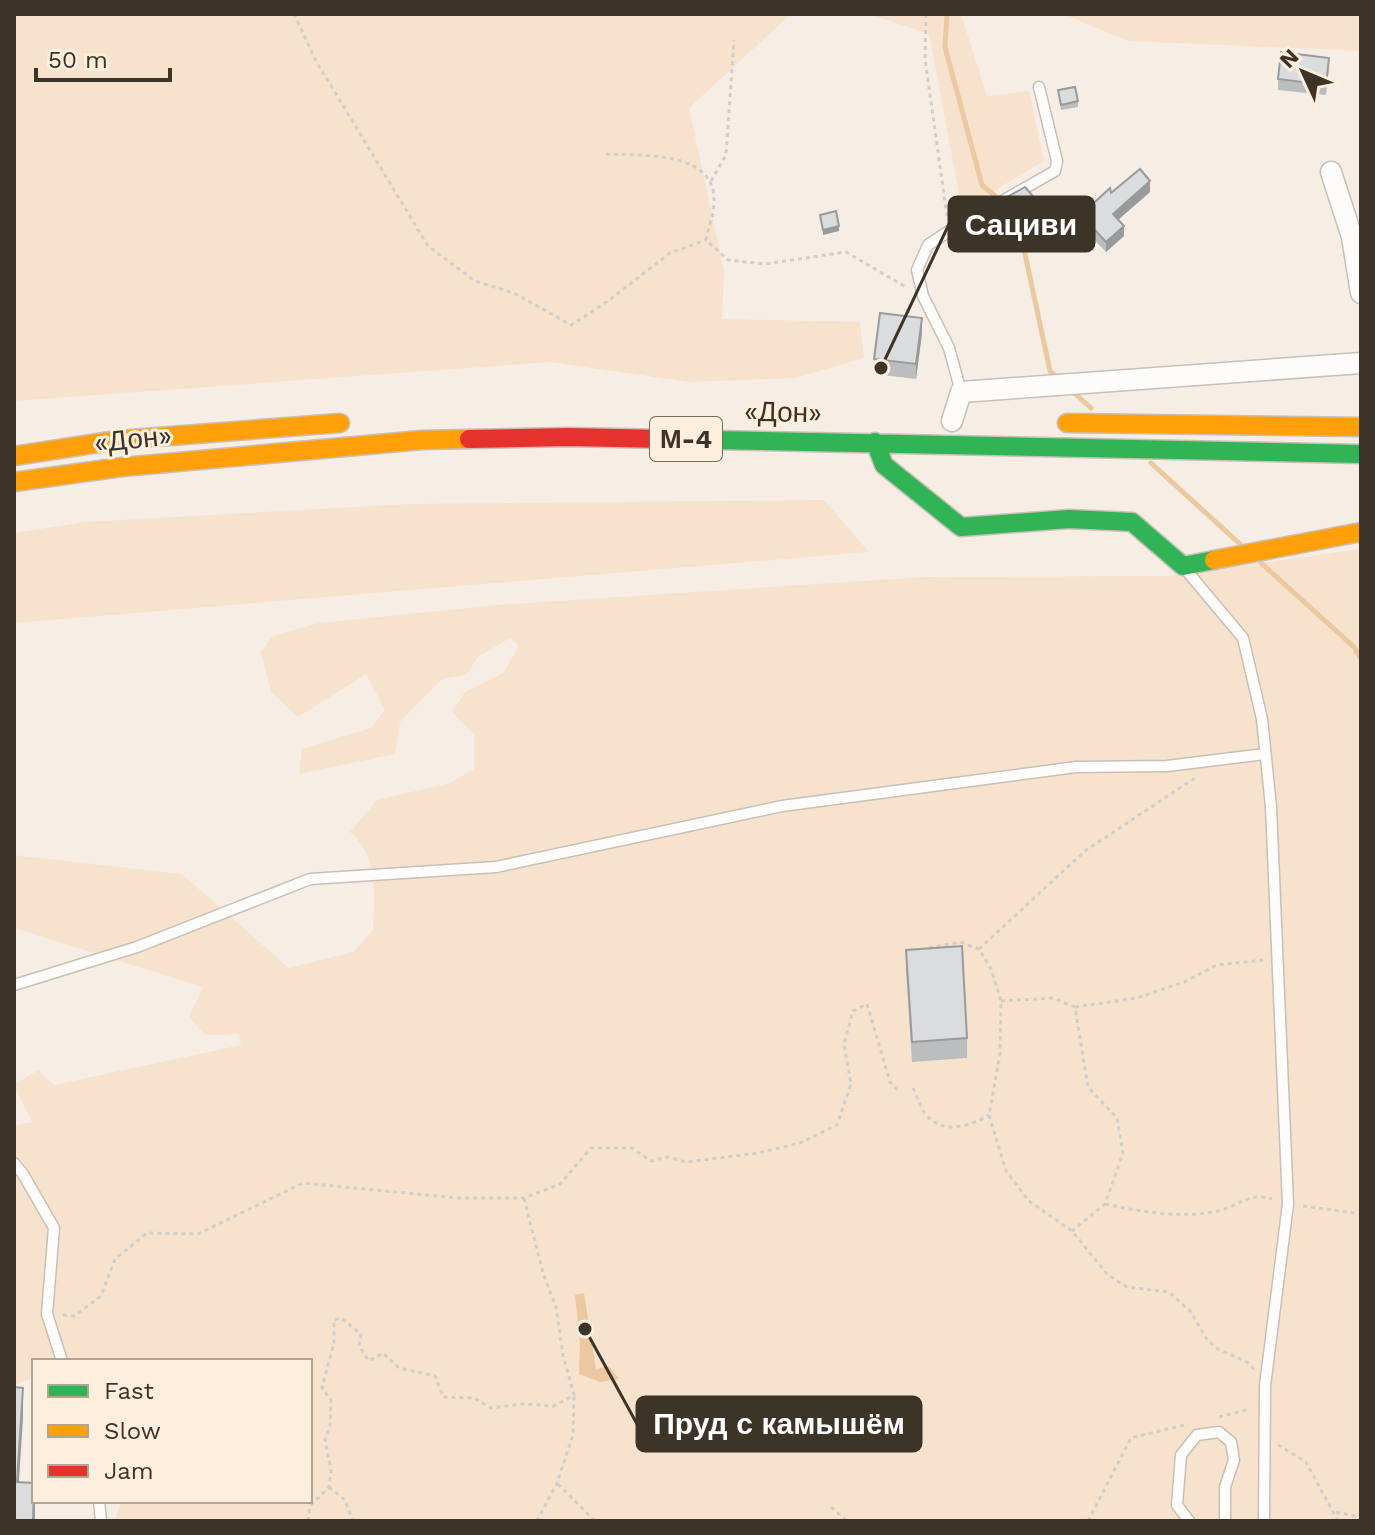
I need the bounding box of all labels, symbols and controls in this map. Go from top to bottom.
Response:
scale bar [36,32,170,82]
north arrow [1263,32,1343,112]
text: N [1274,44,1304,73]
text: 50 m [48,46,108,74]
callout: Сациви [949,197,1094,251]
text: Сациви [965,207,1077,242]
street label: «Дон» [744,395,822,429]
road number: М-4 [650,417,722,461]
street label: «Дон» [93,419,173,459]
legend [32,1359,312,1503]
text: Fast [104,1377,154,1405]
callout: Пруд с камышём [637,1397,921,1451]
text: Пруд с камышём [653,1406,905,1441]
text: Slow [104,1417,161,1445]
text: Jam [104,1457,154,1485]

